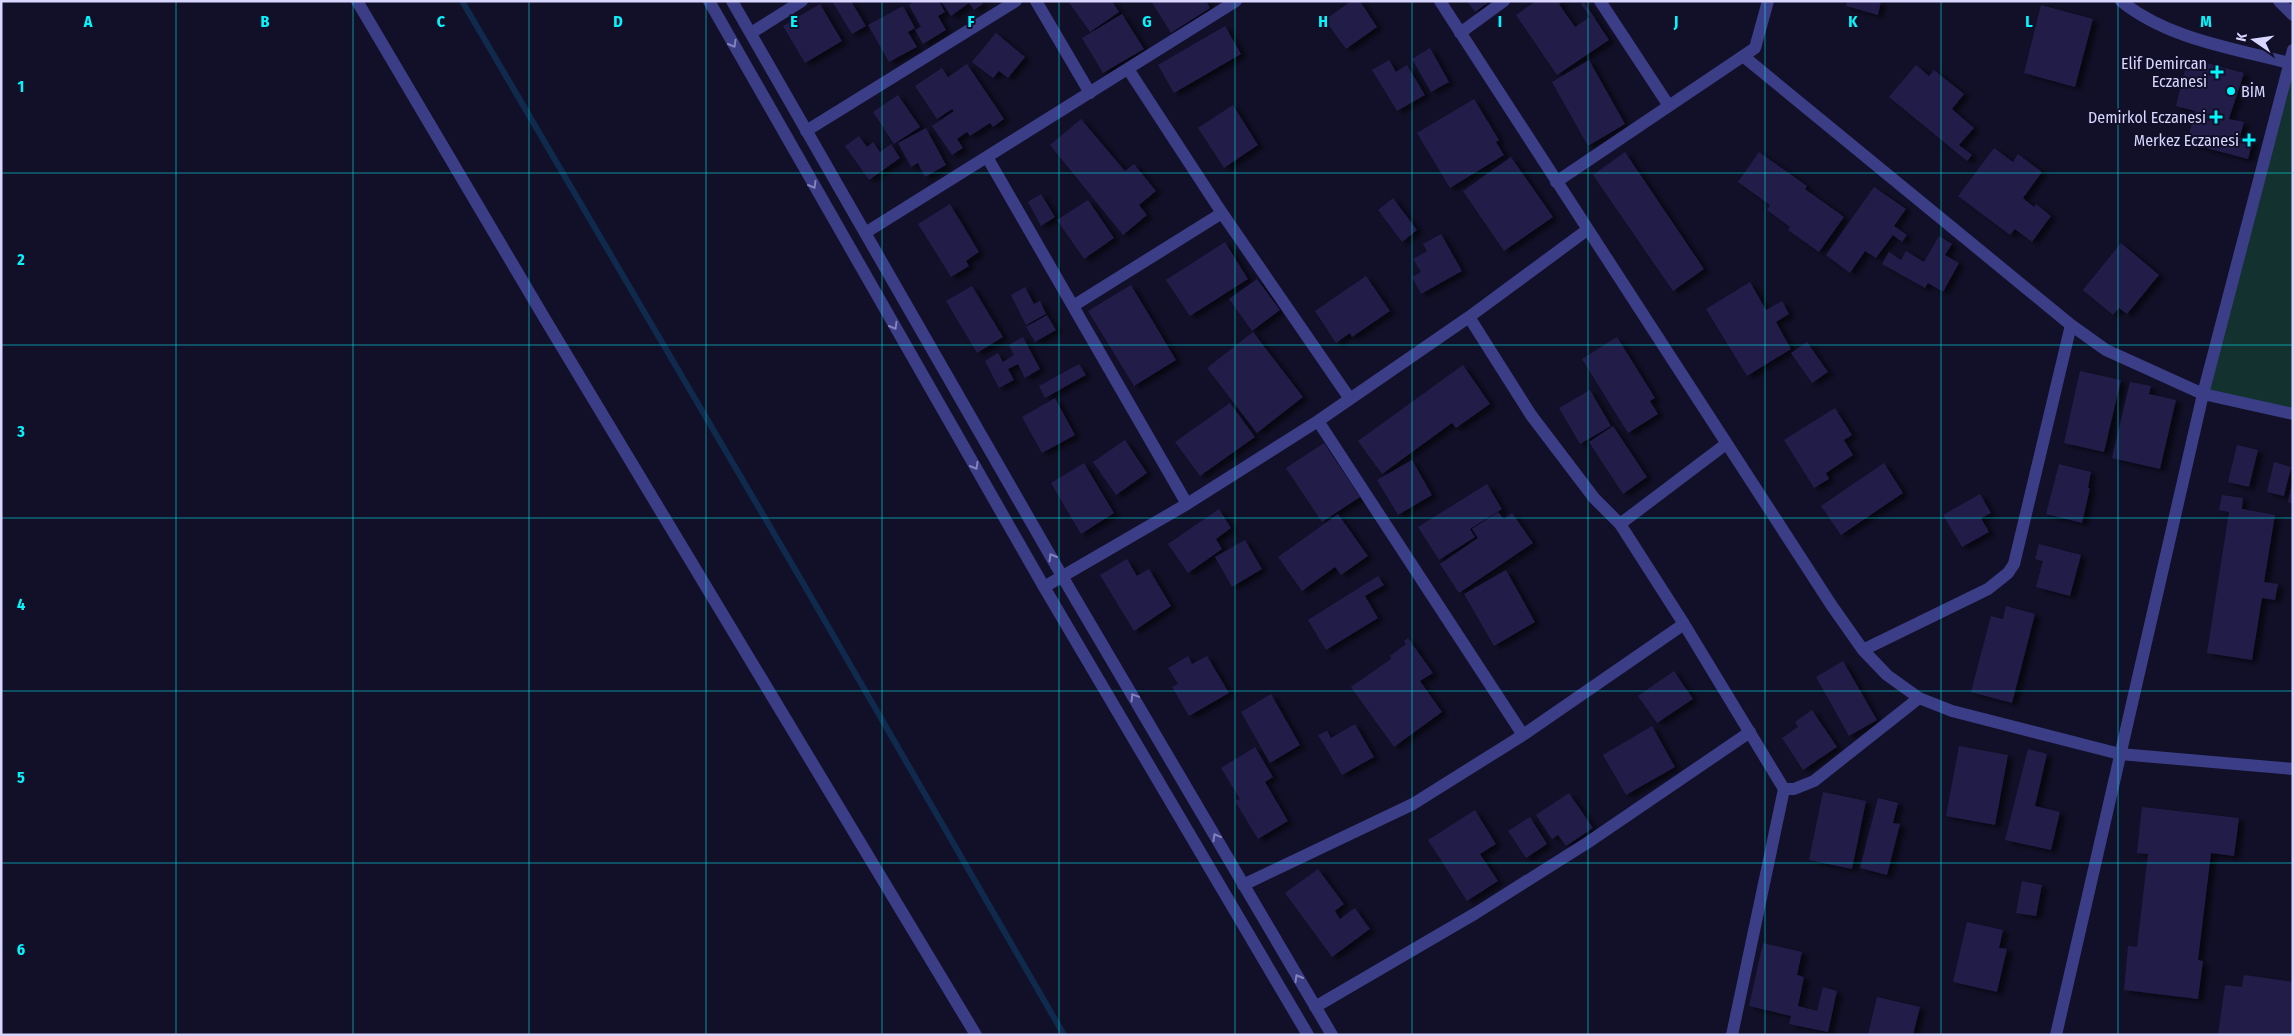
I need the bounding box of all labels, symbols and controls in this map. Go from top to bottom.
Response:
text: A [83,12,93,31]
text: B [261,12,270,31]
text: C [437,12,446,31]
text: D [613,12,623,31]
text: E [790,12,798,31]
text: F [967,12,975,31]
text: G [1142,12,1152,31]
text: H [1318,12,1328,31]
text: I [1498,12,1502,31]
text: J [1673,12,1678,31]
text: K [1848,12,1858,31]
text: L [2025,12,2033,31]
text: M [2200,12,2212,31]
north arrow [2229,15,2279,65]
text: K [2233,30,2251,43]
one-way arrow [726,38,736,47]
place label: Elif Demircan Eczanesi [2121,54,2207,91]
marker: Elif Demircan Eczanesi [2211,66,2223,78]
text: 1 [18,77,24,96]
place label: BİM [2241,82,2265,101]
marker: BİM [2225,85,2237,97]
place label: Demirkol Eczanesi [2088,108,2206,127]
marker: Demirkol Eczanesi [2210,111,2222,123]
place label: Merkez Eczanesi [2134,131,2239,150]
marker: Merkez Eczanesi [2243,134,2255,146]
one-way arrow [807,179,817,188]
text: 2 [16,250,25,269]
one-way arrow [888,320,898,329]
text: 3 [16,422,25,441]
one-way arrow [969,461,979,470]
one-way arrow [1048,554,1058,563]
text: 4 [17,595,25,614]
one-way arrow [1131,694,1141,703]
text: 5 [17,768,25,787]
one-way arrow [1213,834,1223,843]
text: 6 [17,940,25,959]
one-way arrow [1294,975,1304,984]

